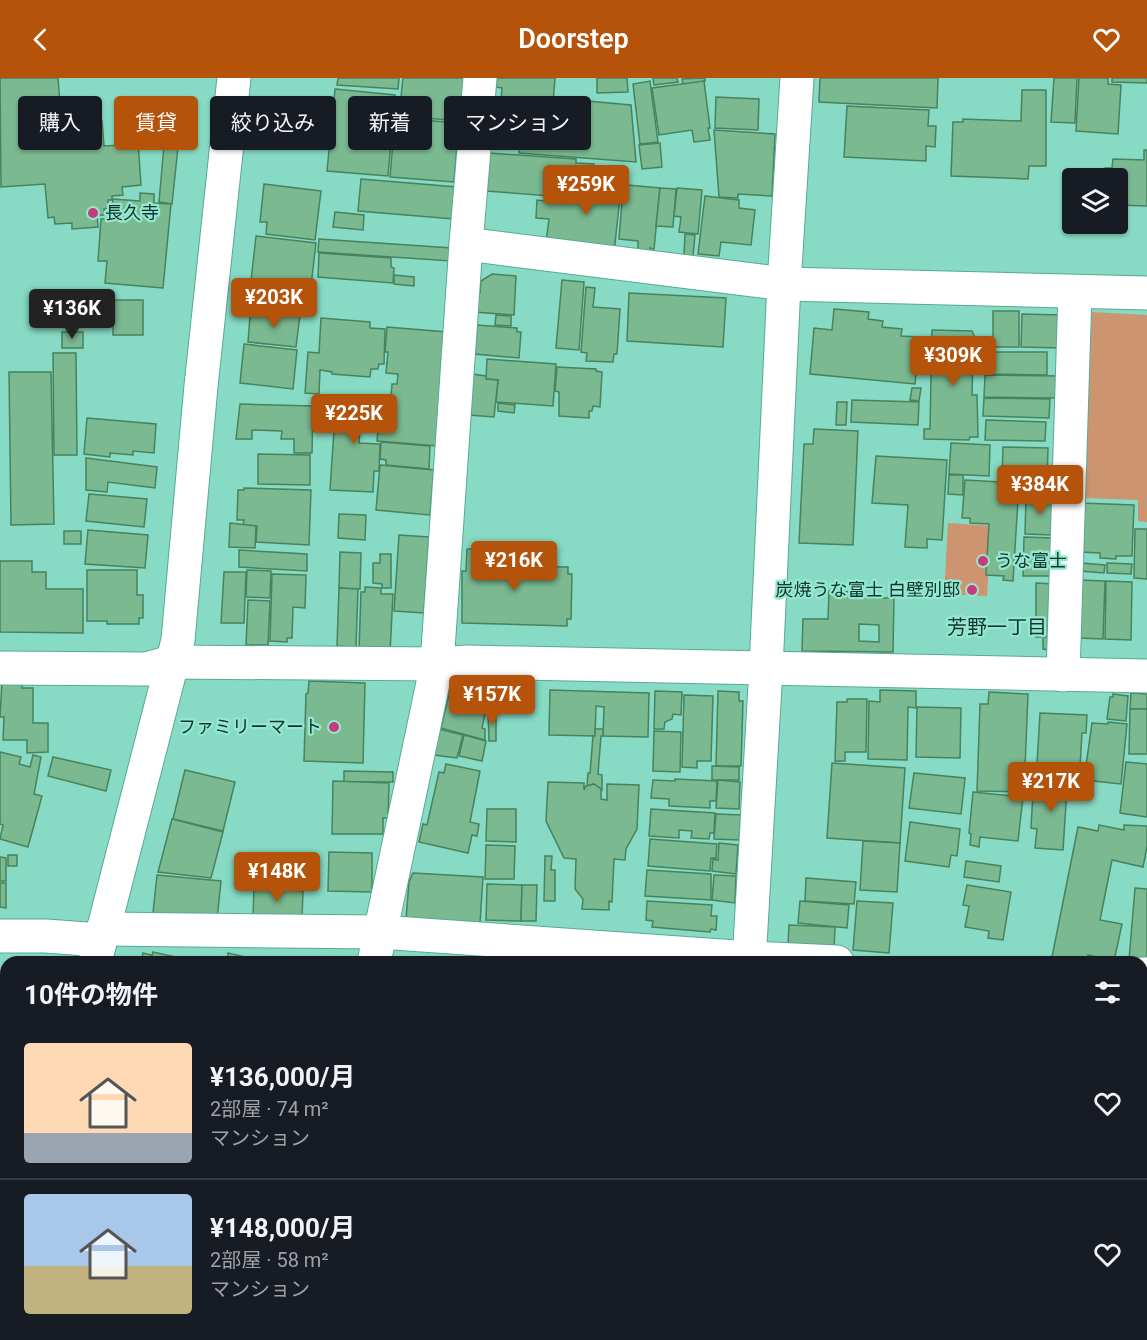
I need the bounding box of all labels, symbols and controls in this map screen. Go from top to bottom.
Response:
icon: back [24,23,57,56]
text: Doorstep [518,23,629,55]
icon: heart [1090,23,1123,56]
chip: 購入 [18,96,102,150]
chip: 賃貸 [114,96,198,150]
chip: 絞り込み [210,96,336,150]
chip: 新着 [348,96,432,150]
chip: マンション [444,96,591,150]
pin: ¥259K [544,165,628,216]
map controls [1062,168,1128,234]
button: layers [1062,168,1128,234]
text: ¥259K [557,172,615,196]
place label: 長久寺 [105,202,159,223]
marker: 長久寺 [86,206,100,220]
pin: ¥203K [232,278,316,329]
text: ¥203K [245,285,303,309]
pin: ¥136K [30,289,114,340]
text: ¥136K [43,296,101,320]
pin: ¥309K [911,336,995,387]
text: ¥309K [924,343,982,367]
pin: ¥225K [312,394,396,445]
text: ¥225K [325,401,383,425]
pin: ¥384K [998,465,1082,516]
text: ¥384K [1011,472,1069,496]
pin: ¥216K [472,541,556,592]
text: ¥216K [485,548,543,572]
place label: うな富士 [995,550,1067,571]
marker: うな富士 [976,554,990,568]
place label: 炭焼うな富士 白壁別邸 [776,579,960,600]
marker: 炭焼うな富士 白壁別邸 [965,583,979,597]
district label: 芳野一丁目 [947,615,1047,639]
pin: ¥157K [450,675,534,726]
text: ¥157K [463,682,521,706]
place label: ファミリーマート [178,716,322,737]
marker: ファミリーマート [327,720,341,734]
pin: ¥217K [1009,762,1093,813]
text: ¥217K [1022,769,1080,793]
pin: ¥148K [235,852,319,903]
text: ¥148K [248,859,306,883]
icon: filters [1091,976,1124,1009]
text: 10件の物件 [24,980,158,1010]
text: ¥136,000/月 [210,1062,356,1092]
icon: home [72,1067,144,1139]
icon: heart [1091,1087,1124,1120]
text: 2部屋 · 74 m² [210,1097,329,1121]
text: マンション [210,1126,310,1150]
text: ¥148,000/月 [210,1213,356,1243]
icon: home [72,1218,144,1290]
icon: heart [1091,1238,1124,1271]
text: 2部屋 · 58 m² [210,1248,329,1272]
text: マンション [210,1277,310,1301]

